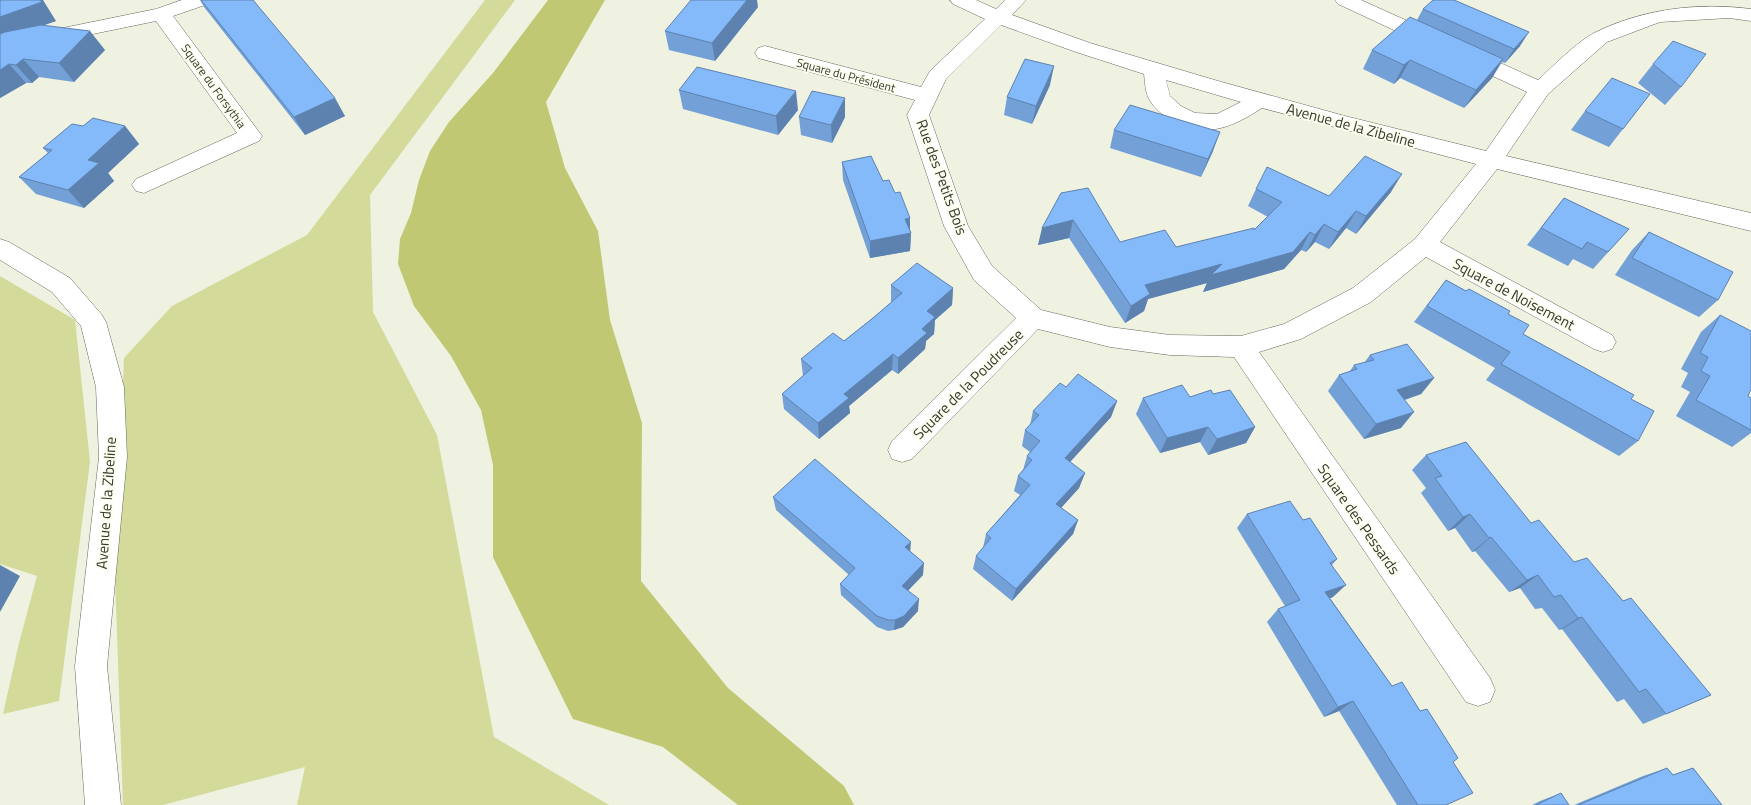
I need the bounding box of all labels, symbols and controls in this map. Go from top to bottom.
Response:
street label: Square du Forsythia [177,40,251,132]
street label: Square du Président [794,53,898,98]
street label: Avenue de la Zibeline [1284,97,1418,153]
street label: Rue des Petits Bois [910,116,974,238]
street label: Square de Noisement [1449,252,1580,336]
street label: Square de la Poudreuse [907,323,1029,445]
street label: Avenue de la Zibeline [90,436,122,570]
street label: Square des Pessards [1312,459,1406,579]

